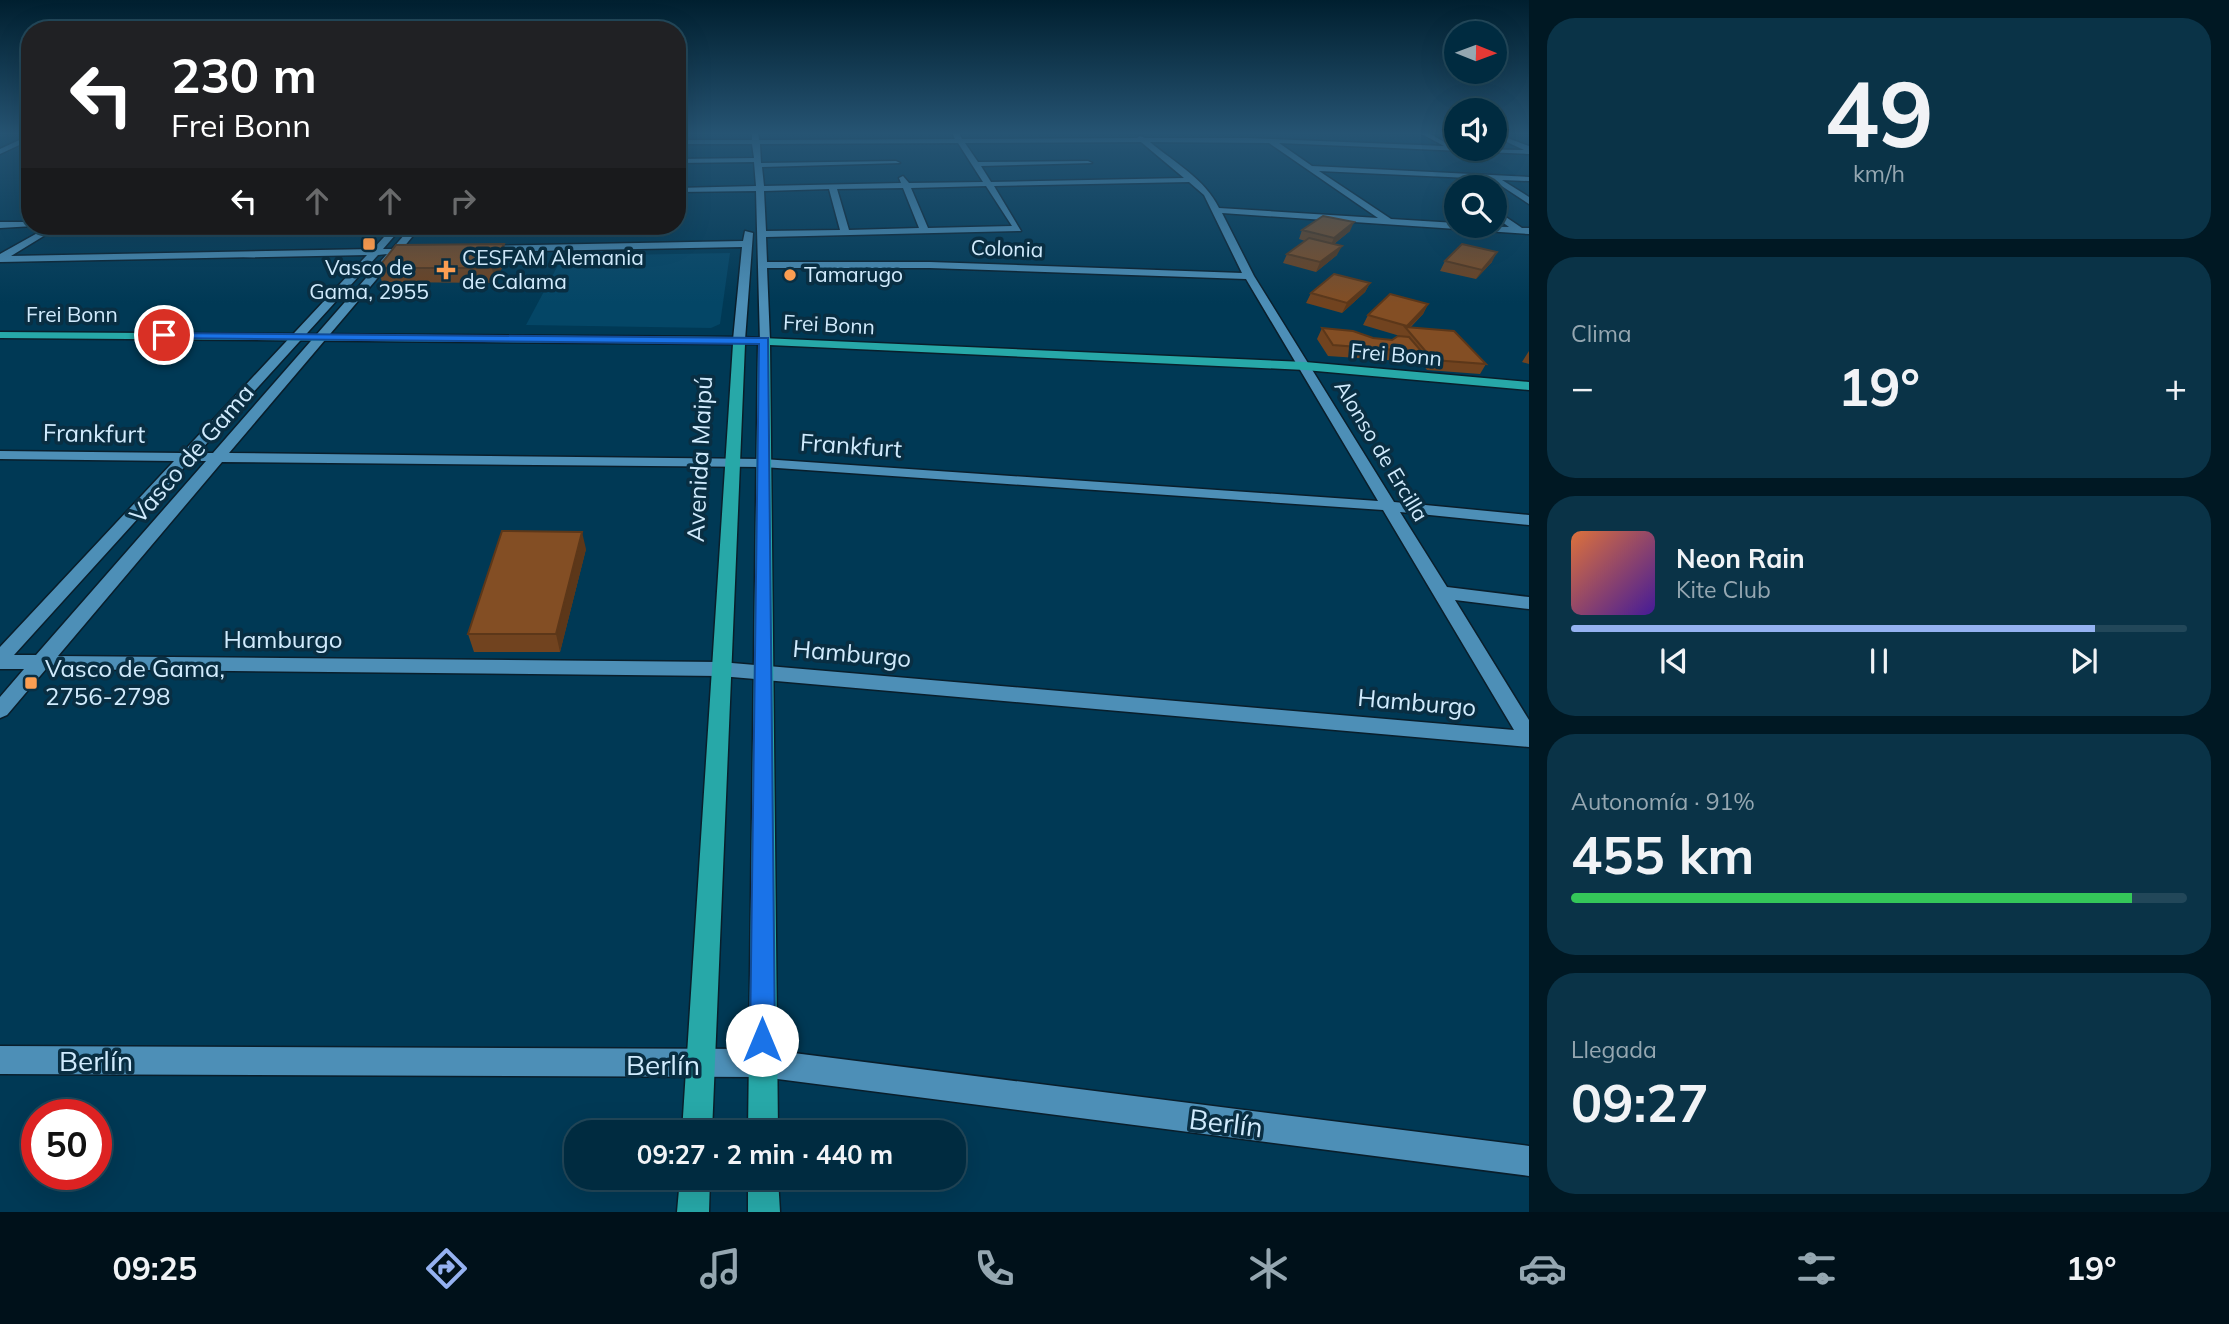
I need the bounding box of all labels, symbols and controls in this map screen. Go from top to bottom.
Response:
north arrow [1444,21,1507,84]
map controls [1444,21,1507,238]
text: 230 m [171,44,317,105]
icon: left [56,49,147,140]
text: 49 [1824,56,1934,170]
button: sound [1444,98,1507,161]
text: Frei Bonn [171,105,311,145]
text: km/h [1853,159,1905,188]
button: search [1444,175,1507,238]
icon: left [225,182,263,220]
icon: ahead [298,182,336,220]
icon: ahead [371,182,409,220]
icon: right [444,182,482,220]
street label: Colonia [970,234,1044,262]
marker: Vasco de Gama, 2955 [361,236,377,252]
place label: CESFAM Alemania de Calama [462,244,644,294]
place label: Vasco de Gama, 2955 [309,254,429,304]
marker: CESFAM Alemania de Calama [436,260,456,280]
place label: Tamarugo [804,261,903,287]
marker: Tamarugo [782,267,798,283]
street label: Frei Bonn [26,301,118,327]
pin [134,305,194,365]
street label: Frei Bonn [782,309,876,339]
icon: arrive [145,316,183,354]
text: Clima [1571,319,1632,348]
street label: Frei Bonn [1349,337,1443,371]
text: 19° [1838,354,1920,419]
text: − [1571,363,1594,411]
text: + [2164,363,2187,411]
street label: Avenida Maipú [680,375,718,543]
street label: Alonso de Ercilla [1330,375,1434,526]
street label: Vasco de Gama [123,378,260,529]
street label: Frankfurt [43,417,145,449]
street label: Frankfurt [799,426,903,464]
text: Neon Rain [1676,542,1805,575]
text: Kite Club [1676,575,1771,604]
street label: Hamburgo [224,624,342,654]
street label: Hamburgo [792,633,913,673]
icon: previous [1655,642,1693,680]
icon: pause [1860,642,1898,680]
icon: next [2065,642,2103,680]
place label: Vasco de Gama, 2756-2798 [45,653,225,711]
marker: Vasco de Gama, 2756-2798 [23,675,39,691]
street label: Hamburgo [1357,682,1478,722]
text: Autonomía · 91% [1571,787,1755,816]
text: 455 km [1571,822,1754,887]
position arrow [725,1003,799,1077]
text: Llegada [1571,1035,1657,1064]
street label: Berlín [59,1043,133,1078]
street label: Berlín [626,1047,700,1082]
text: 09:27 [1571,1070,1709,1135]
speed limit sign: 50 [21,1099,112,1190]
street label: Berlín [1187,1101,1265,1144]
text: 09:27 · 2 min · 440 m [637,1138,893,1171]
icon: directions [422,1244,471,1293]
icon: music [696,1244,745,1293]
icon: phone [970,1244,1019,1293]
icon: climate [1244,1244,1293,1293]
icon: car [1518,1244,1567,1293]
icon: filters [1792,1244,1841,1293]
text: 09:25 [112,1248,197,1288]
text: 19° [2066,1248,2116,1288]

